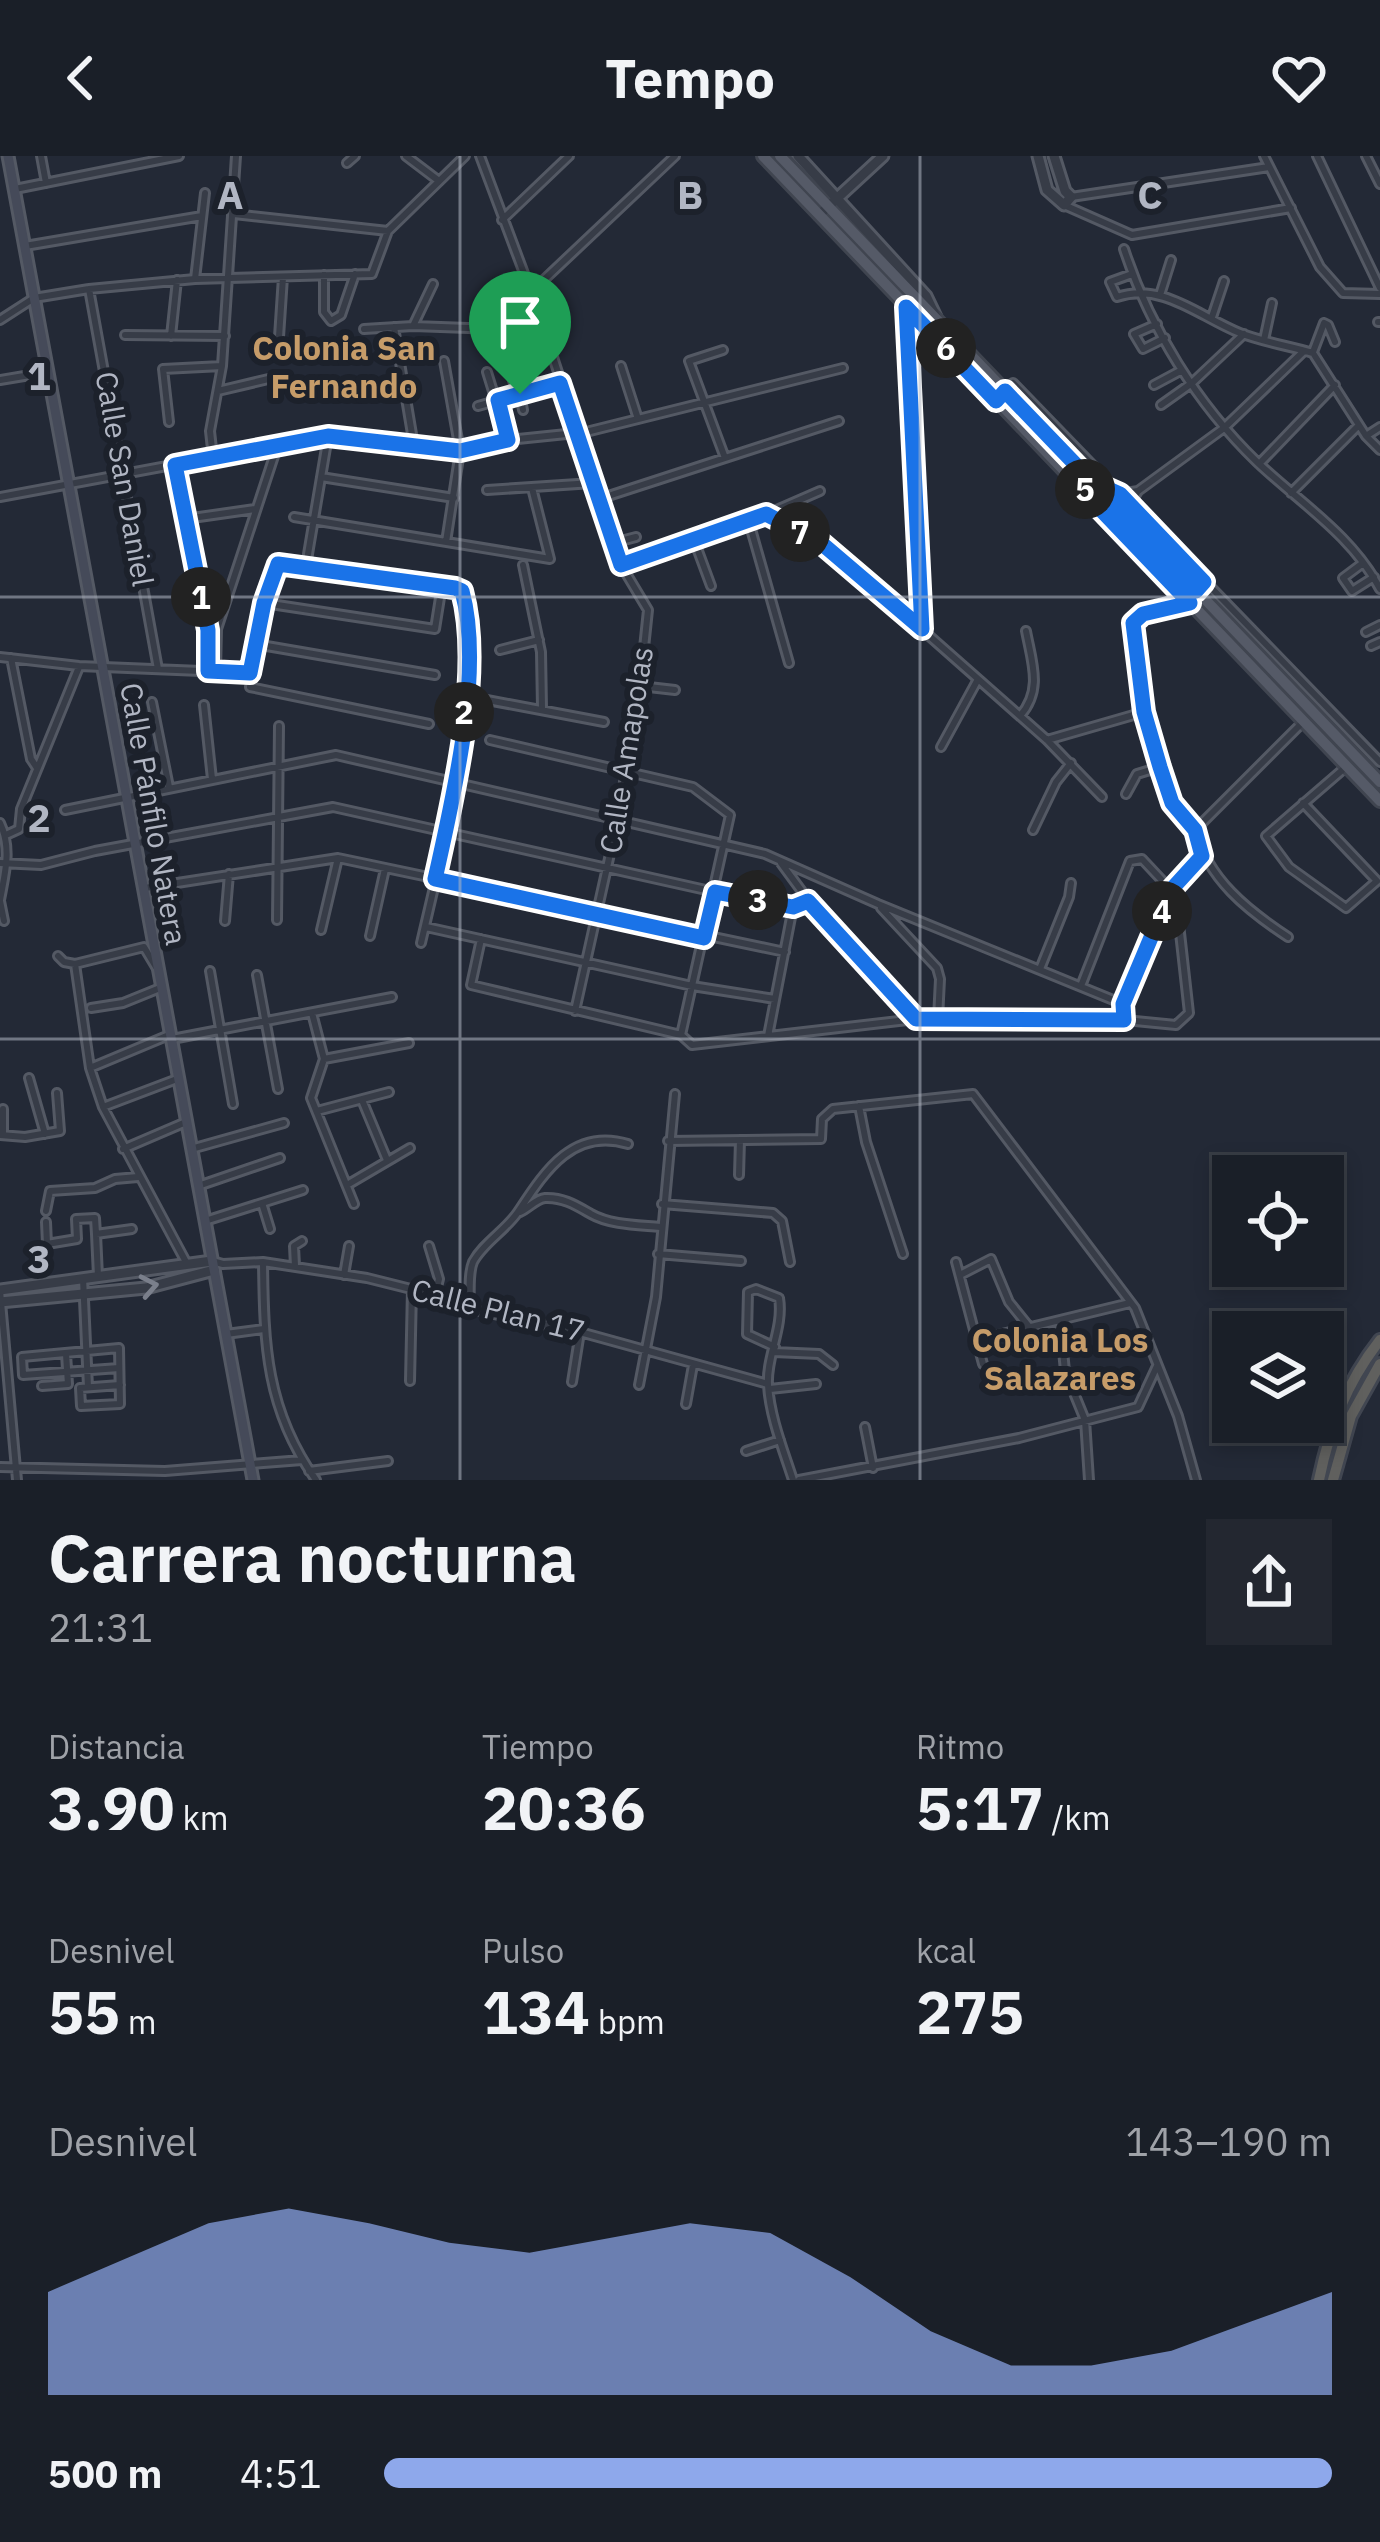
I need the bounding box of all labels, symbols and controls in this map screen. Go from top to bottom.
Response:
text: Tempo [605,43,775,113]
icon: back [48,45,114,111]
icon: heart [1266,45,1332,111]
text: A [217,169,243,220]
text: B [677,169,703,220]
text: C [1137,169,1163,220]
pin [469,271,571,394]
icon: arrive [487,289,553,355]
pin: 6 [916,318,976,378]
district label: Colonia San Fernando [252,326,436,407]
text: 6 [936,326,956,369]
text: 1 [27,350,51,401]
street label: Calle San Daniel [87,368,164,589]
pin: 5 [1055,459,1115,519]
text: 5 [1075,467,1095,510]
pin: 7 [770,502,830,562]
text: 7 [790,510,810,553]
pin: 1 [171,567,231,627]
text: 1 [191,575,211,618]
street label: Calle Amapolas [590,644,661,856]
street label: Calle Pánfilo Natera [112,680,197,948]
pin: 2 [434,682,494,742]
text: 2 [454,690,474,733]
text: 2 [27,792,51,843]
pin: 3 [728,870,788,930]
text: 3 [748,878,768,921]
pin: 4 [1132,881,1192,941]
text: 4 [1152,889,1172,932]
map controls [1212,1155,1344,1443]
button: locate [1212,1155,1344,1287]
text: 3 [27,1233,51,1284]
street label: Calle Plan 17 [408,1269,589,1350]
one-way arrow [139,1274,159,1300]
button: layers [1212,1311,1344,1443]
district label: Colonia Los Salazares [972,1318,1148,1399]
text: Carrera nocturna [48,1514,576,1600]
button: share [1206,1519,1332,1645]
text: 21:31 [48,1602,153,1653]
text: Distancia [48,1725,185,1768]
text: Tiempo [482,1725,594,1768]
text: Ritmo [916,1725,1004,1768]
text: 3.90 [48,1768,175,1847]
text: 20:36 [482,1768,646,1847]
text: 5:17 [916,1768,1044,1847]
text: km [175,1796,229,1839]
text: /km [1044,1796,1110,1839]
text: Desnivel [48,1929,174,1972]
text: Pulso [482,1929,564,1972]
text: kcal [916,1929,976,1972]
text: 55 [48,1972,120,2051]
text: 134 [482,1972,590,2051]
text: 275 [916,1972,1024,2051]
text: m [120,2000,157,2043]
text: bpm [590,2000,665,2043]
text: Desnivel [48,2116,197,2167]
text: 143–190 m [1125,2116,1332,2167]
text: 500 m [48,2448,162,2499]
text: 4:51 [240,2448,322,2499]

